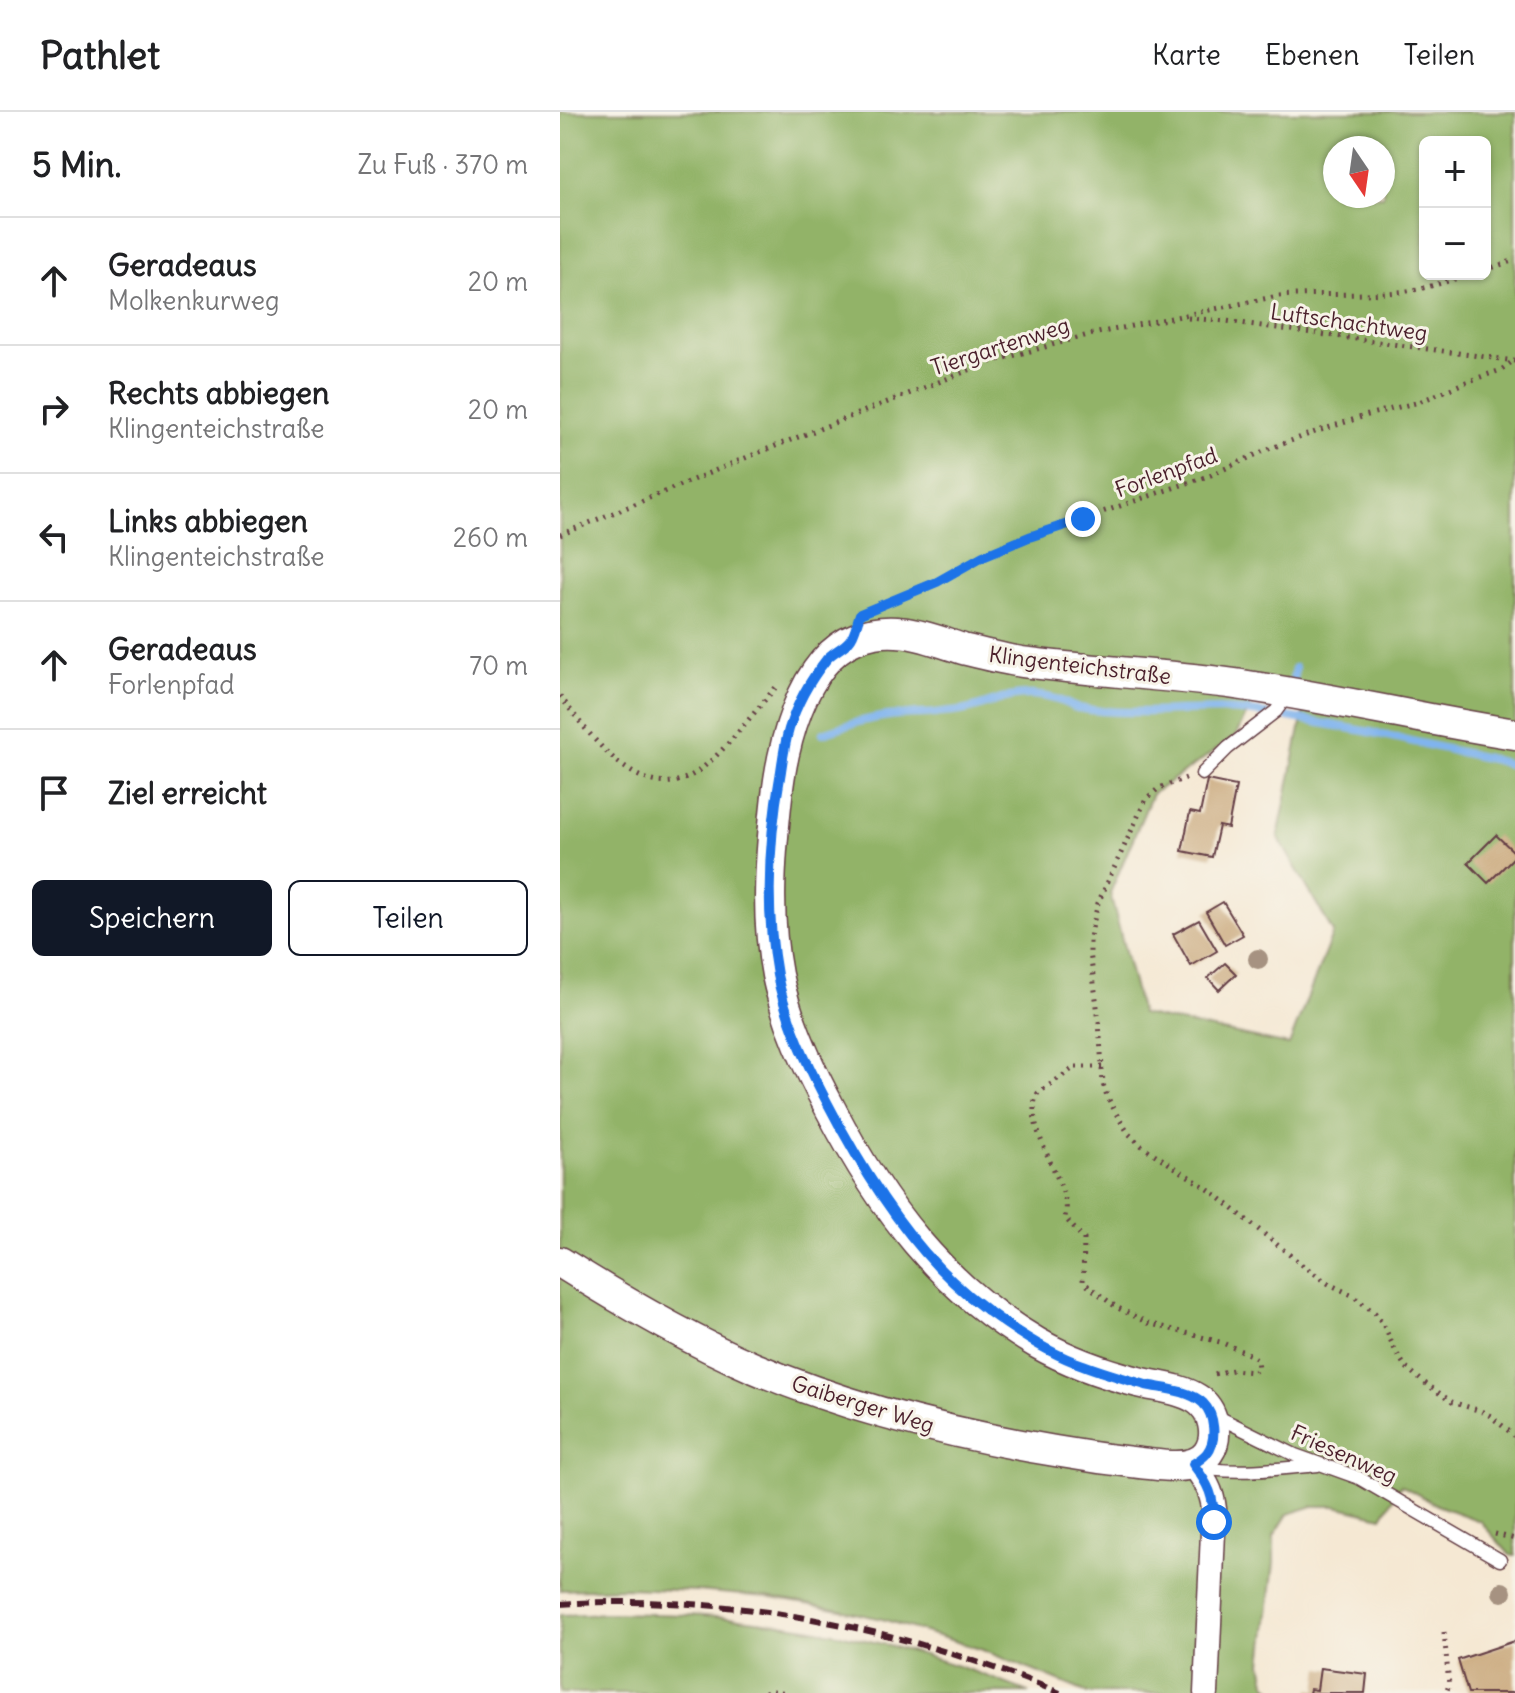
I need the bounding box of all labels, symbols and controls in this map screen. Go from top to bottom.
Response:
text: Pathlet [40,32,160,79]
text: Karte [1152,37,1221,73]
text: Ebenen [1265,37,1359,73]
text: Teilen [1403,37,1475,73]
north arrow [1323,136,1395,208]
map controls [1419,136,1491,280]
button: + [1419,136,1491,208]
text: 5 Min. [32,143,121,186]
text: Zu Fuß · 370 m [358,148,528,181]
button: − [1419,208,1491,280]
text: Geradeaus [108,246,257,284]
icon: ahead [32,259,76,303]
text: 20 m [468,265,528,298]
text: Molkenkurweg [108,284,279,317]
street label: Luftschachtweg [1269,297,1429,347]
street label: Tiergartenweg [927,310,1073,382]
text: Rechts abbiegen [108,374,329,412]
icon: right [32,387,76,431]
text: 20 m [468,393,528,426]
text: Klingenteichstraße [108,412,325,445]
street label: Forlenpfad [1111,441,1221,503]
route end [1065,501,1101,537]
text: Links abbiegen [108,502,308,540]
icon: left [32,515,76,559]
text: 260 m [453,521,528,554]
text: Klingenteichstraße [108,540,325,573]
text: Geradeaus [108,630,257,668]
street label: Klingenteichstraße [987,640,1173,690]
icon: ahead [32,643,76,687]
text: 70 m [469,649,528,682]
text: Forlenpfad [108,668,235,701]
icon: arrive [32,771,76,815]
text: Ziel erreicht [108,774,267,812]
button: Speichern [32,880,272,956]
button: Teilen [288,880,528,956]
street label: Gaiberger Weg [788,1369,938,1439]
street label: Friesenweg [1287,1418,1401,1490]
route start [1196,1504,1232,1540]

